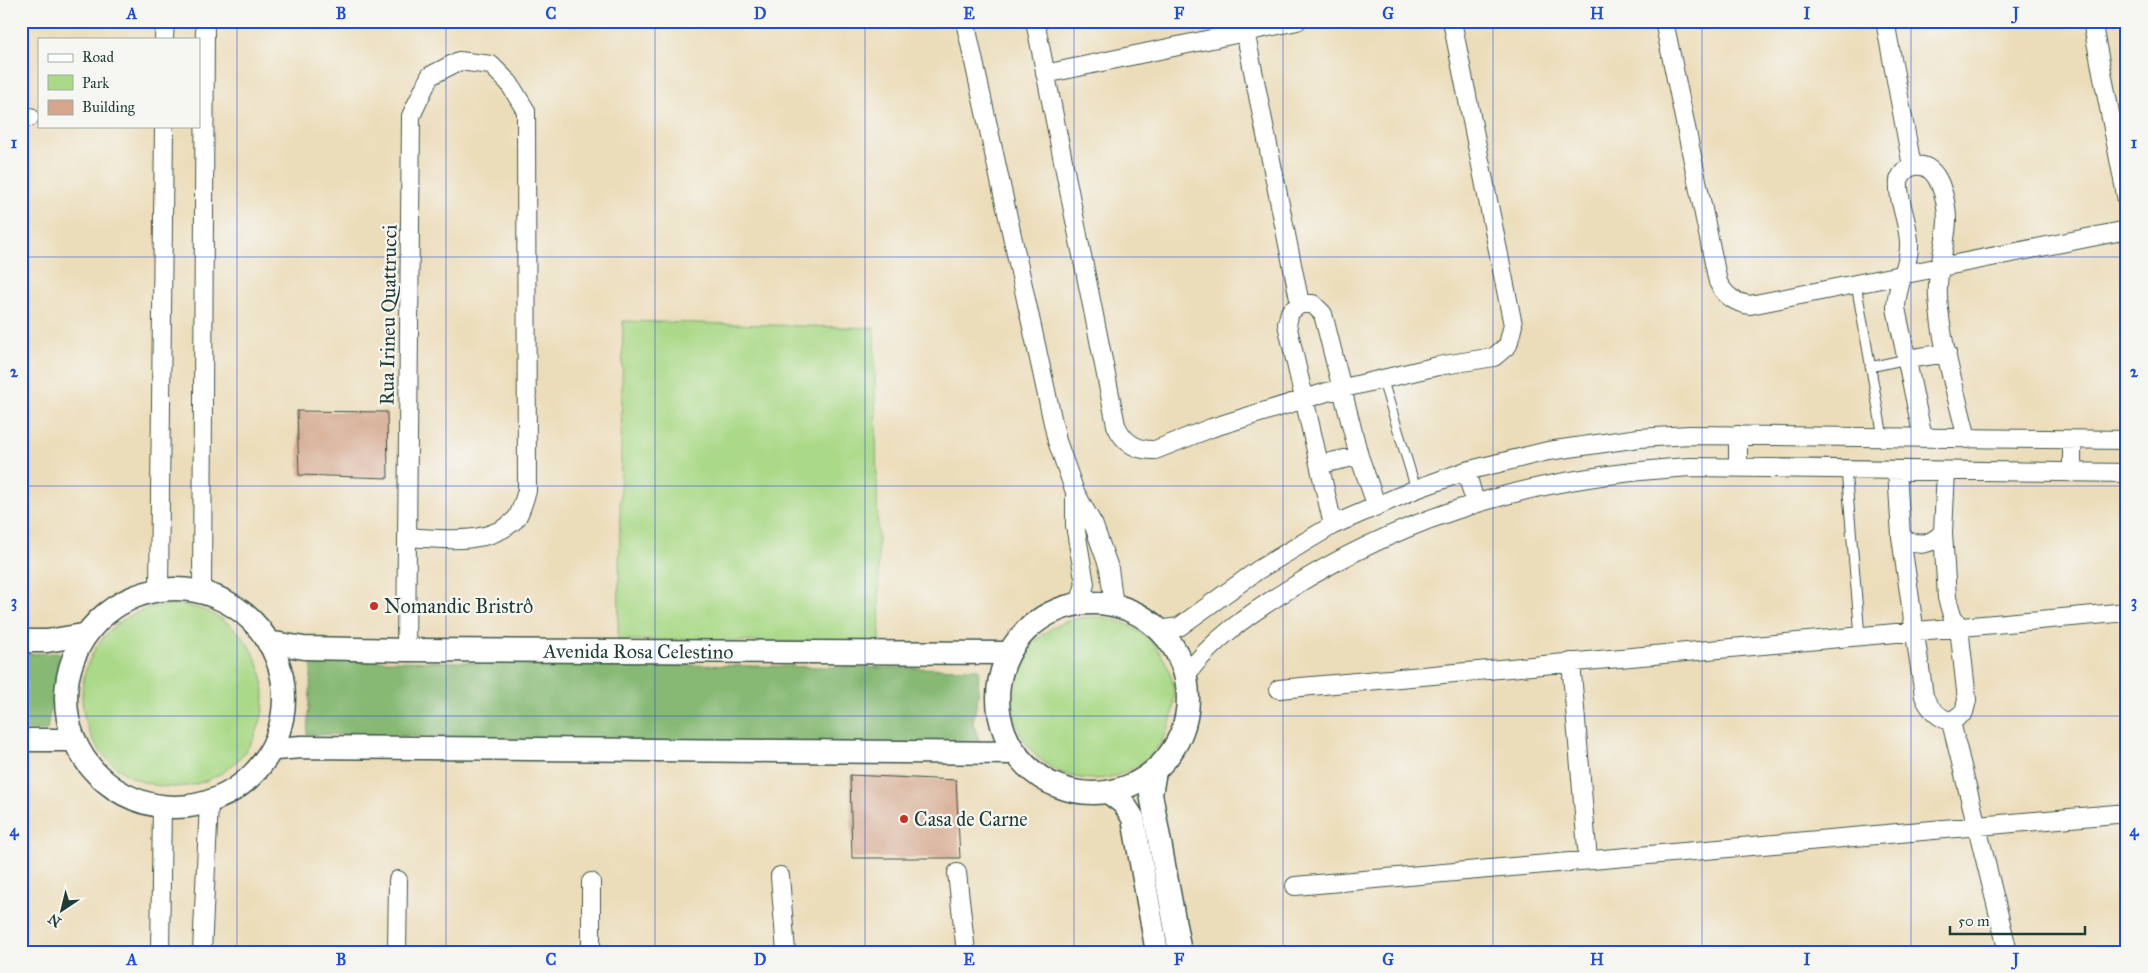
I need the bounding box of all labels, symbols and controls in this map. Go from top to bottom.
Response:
text: A [126,4,138,23]
text: B [336,4,346,23]
text: C [546,4,557,23]
text: D [754,4,767,23]
text: E [963,4,975,23]
text: F [1174,4,1185,23]
text: G [1382,4,1394,23]
text: H [1590,4,1604,23]
text: I [1804,4,1811,23]
text: J [2011,4,2020,24]
legend [38,38,200,128]
text: Road [82,48,114,66]
text: Park [82,74,109,92]
text: Building [82,98,136,116]
text: 1 [11,133,18,152]
text: 1 [2131,133,2138,152]
street label: Rua Irineu Quattrucci [374,224,402,406]
text: 2 [10,362,19,381]
text: 2 [2130,362,2139,381]
text: 3 [11,592,17,612]
text: 3 [2131,592,2137,612]
place label: Nomandic Bristrô [384,594,533,618]
marker: Nomandic Bristrô [368,600,380,612]
street label: Avenida Rosa Celestino [542,639,734,664]
place label: Casa de Carne [914,807,1028,831]
marker: Casa de Carne [898,813,910,825]
text: 4 [10,821,20,841]
text: 4 [2130,821,2140,841]
north arrow [38,886,88,936]
scale bar [1950,903,2086,935]
text: N [45,910,65,931]
text: 50 m [1958,912,1990,930]
text: A [126,950,138,969]
text: B [336,950,346,969]
text: C [546,950,557,969]
text: D [754,950,767,969]
text: E [963,950,975,969]
text: F [1174,950,1185,969]
text: G [1382,950,1394,969]
text: H [1590,950,1604,969]
text: I [1804,950,1811,969]
text: J [2011,950,2020,970]

